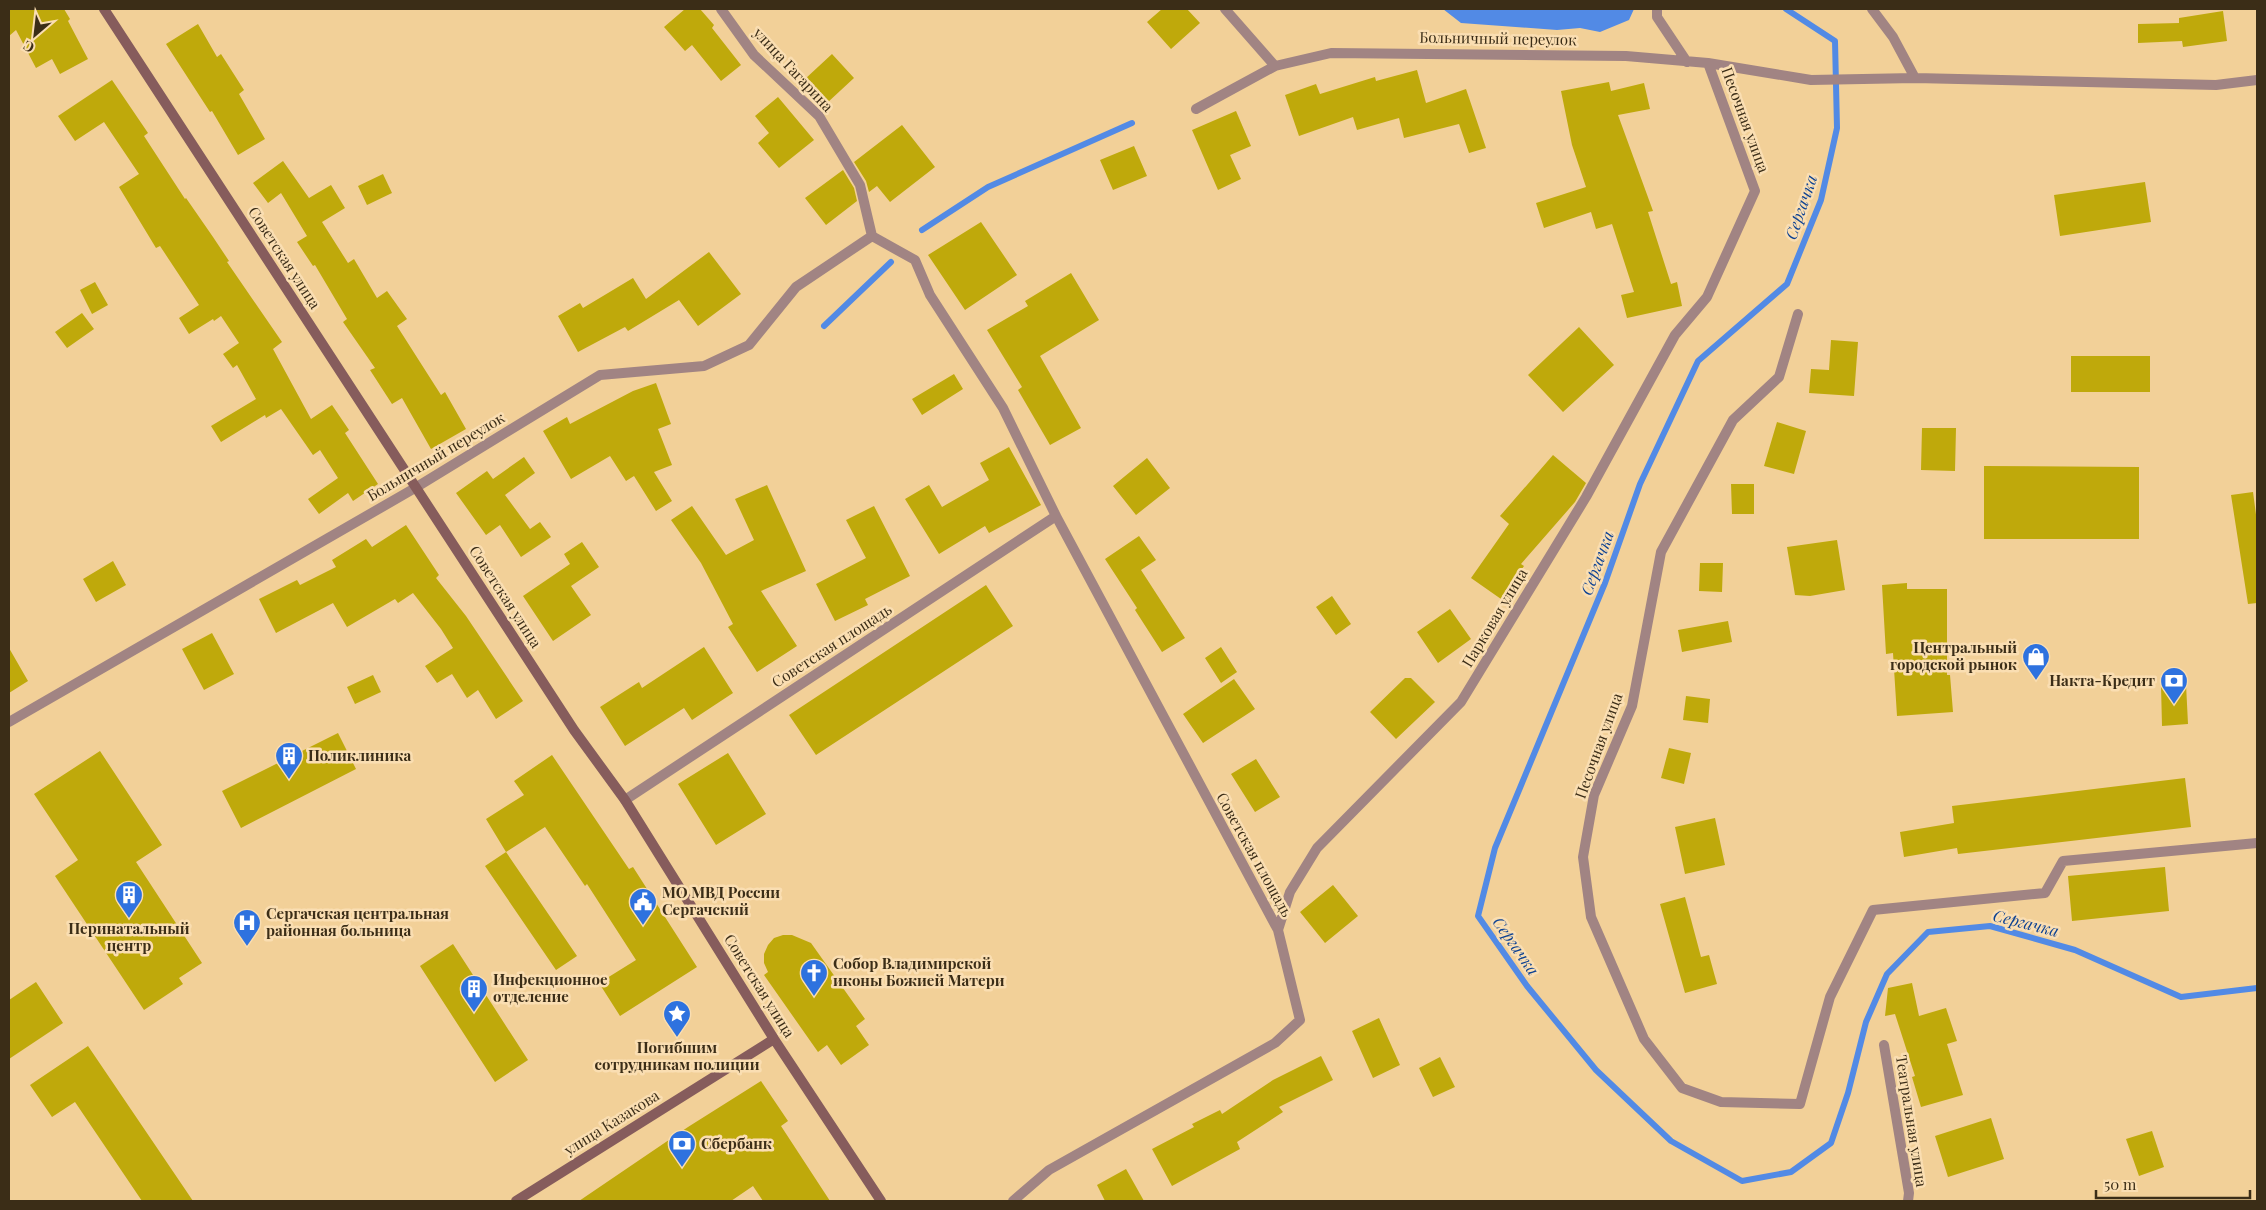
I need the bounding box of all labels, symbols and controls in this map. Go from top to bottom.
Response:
north arrow [10,10,60,60]
street label: улица Гагарина [749,22,838,116]
street label: Больничный переулок [1419,27,1577,49]
text: С [20,36,37,58]
street label: Песочная улица [1718,64,1774,176]
water label: Сергачка [1780,172,1821,242]
street label: Советская улица [244,202,326,313]
street label: Больничный переулок [363,407,508,505]
water label: Сергачка [1575,528,1618,598]
street label: Советская улица [465,541,547,652]
street label: Парковая улица [1457,564,1532,671]
street label: Советская площадь [768,599,896,692]
place label: Центральный городской рынок [1890,637,2018,674]
shop icon: Центральный городской рынок [2021,642,2051,681]
bank icon: Накта-Кредит [2159,666,2189,705]
place label: Накта-Кредит [2049,670,2155,690]
street label: Песочная улица [1570,690,1627,801]
building icon: Поликлиника [274,741,304,780]
place label: Поликлиника [308,745,411,765]
street label: Советская площадь [1212,789,1297,920]
building icon: Перинатальный центр [114,880,144,919]
place label: МО МВД России Сергачский [662,882,780,919]
public building icon: МО МВД России Сергачский [628,887,658,926]
place label: Сергачская центральная районная больница [266,903,449,940]
water label: Сергачка [1991,904,2061,941]
hospital icon: Сергачская центральная районная больница [232,908,262,947]
water label: Сергачка [1489,912,1544,979]
place label: Перинатальный центр [68,918,190,955]
street label: Советская улица [720,930,800,1041]
place label: Собор Владимирской иконы Божией Матери [833,953,1005,990]
church icon: Собор Владимирской иконы Божией Матери [799,958,829,997]
place label: Инфекционное отделение [493,969,608,1006]
building icon: Инфекционное отделение [459,974,489,1013]
place icon: Погибшим сотрудникам полиции [662,999,692,1038]
place label: Погибшим сотрудникам полиции [594,1037,760,1074]
street label: Театральная улица [1892,1053,1932,1189]
street label: улица Казакова [559,1085,663,1160]
bank icon: Сбербанк [667,1129,697,1168]
place label: Сбербанк [701,1133,773,1153]
scale bar [2096,1168,2250,1200]
text: 50 m [2104,1174,2137,1194]

